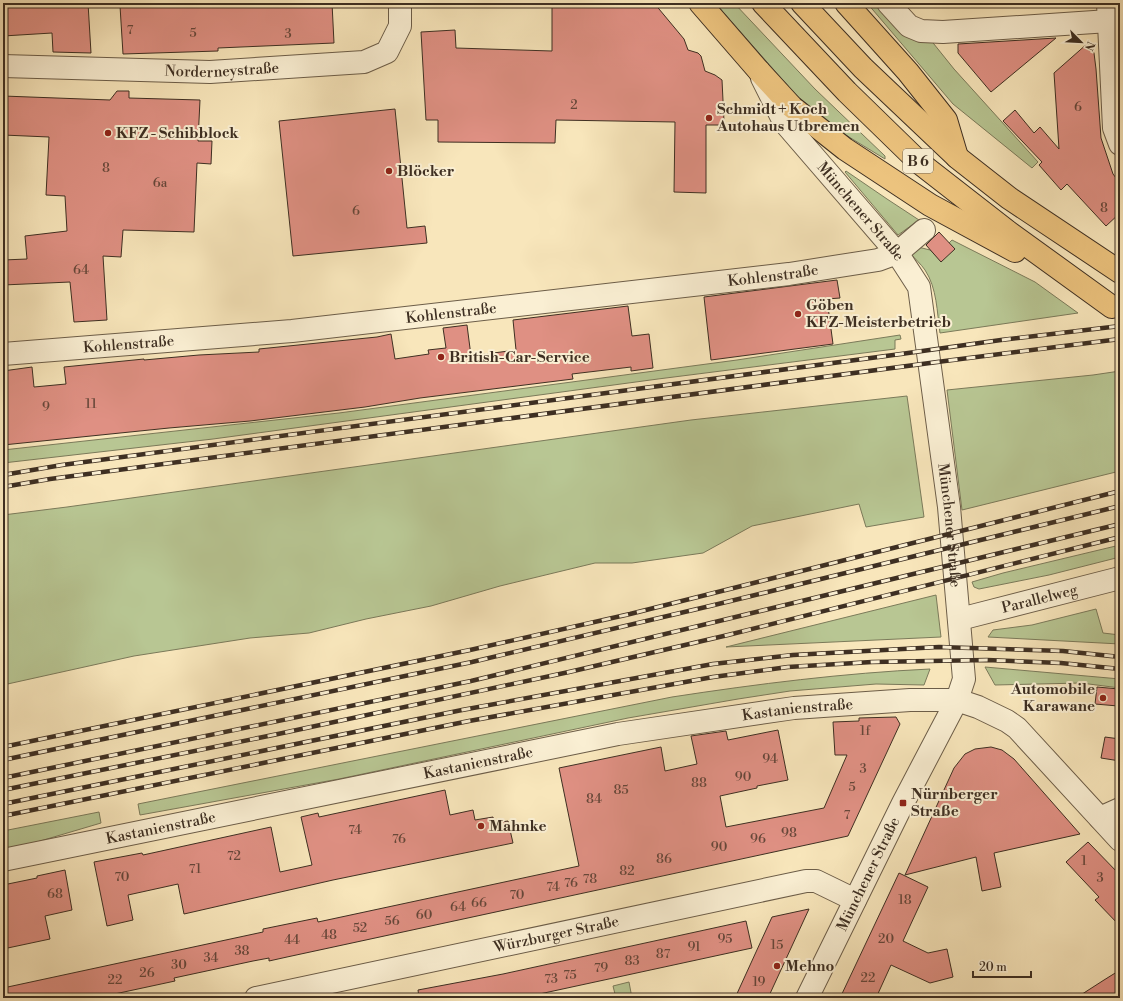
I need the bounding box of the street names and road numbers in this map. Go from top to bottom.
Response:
street label: Norderneystraße [164,59,280,82]
road number: B 6 [903,149,933,173]
street label: Münchener Straße [813,158,908,264]
street label: Kohlenstraße [727,261,820,291]
street label: Kohlenstraße [405,299,498,328]
street label: Kohlenstraße [82,331,175,358]
street label: Münchener Straße [933,462,965,588]
street label: Parallelweg [1000,580,1080,618]
street label: Kastanienstraße [741,695,854,726]
street label: Kastanienstraße [422,743,535,784]
street label: Kastanienstraße [104,808,217,849]
street label: Münchener Straße [833,814,904,934]
street label: Würzburger Straße [491,912,621,957]

